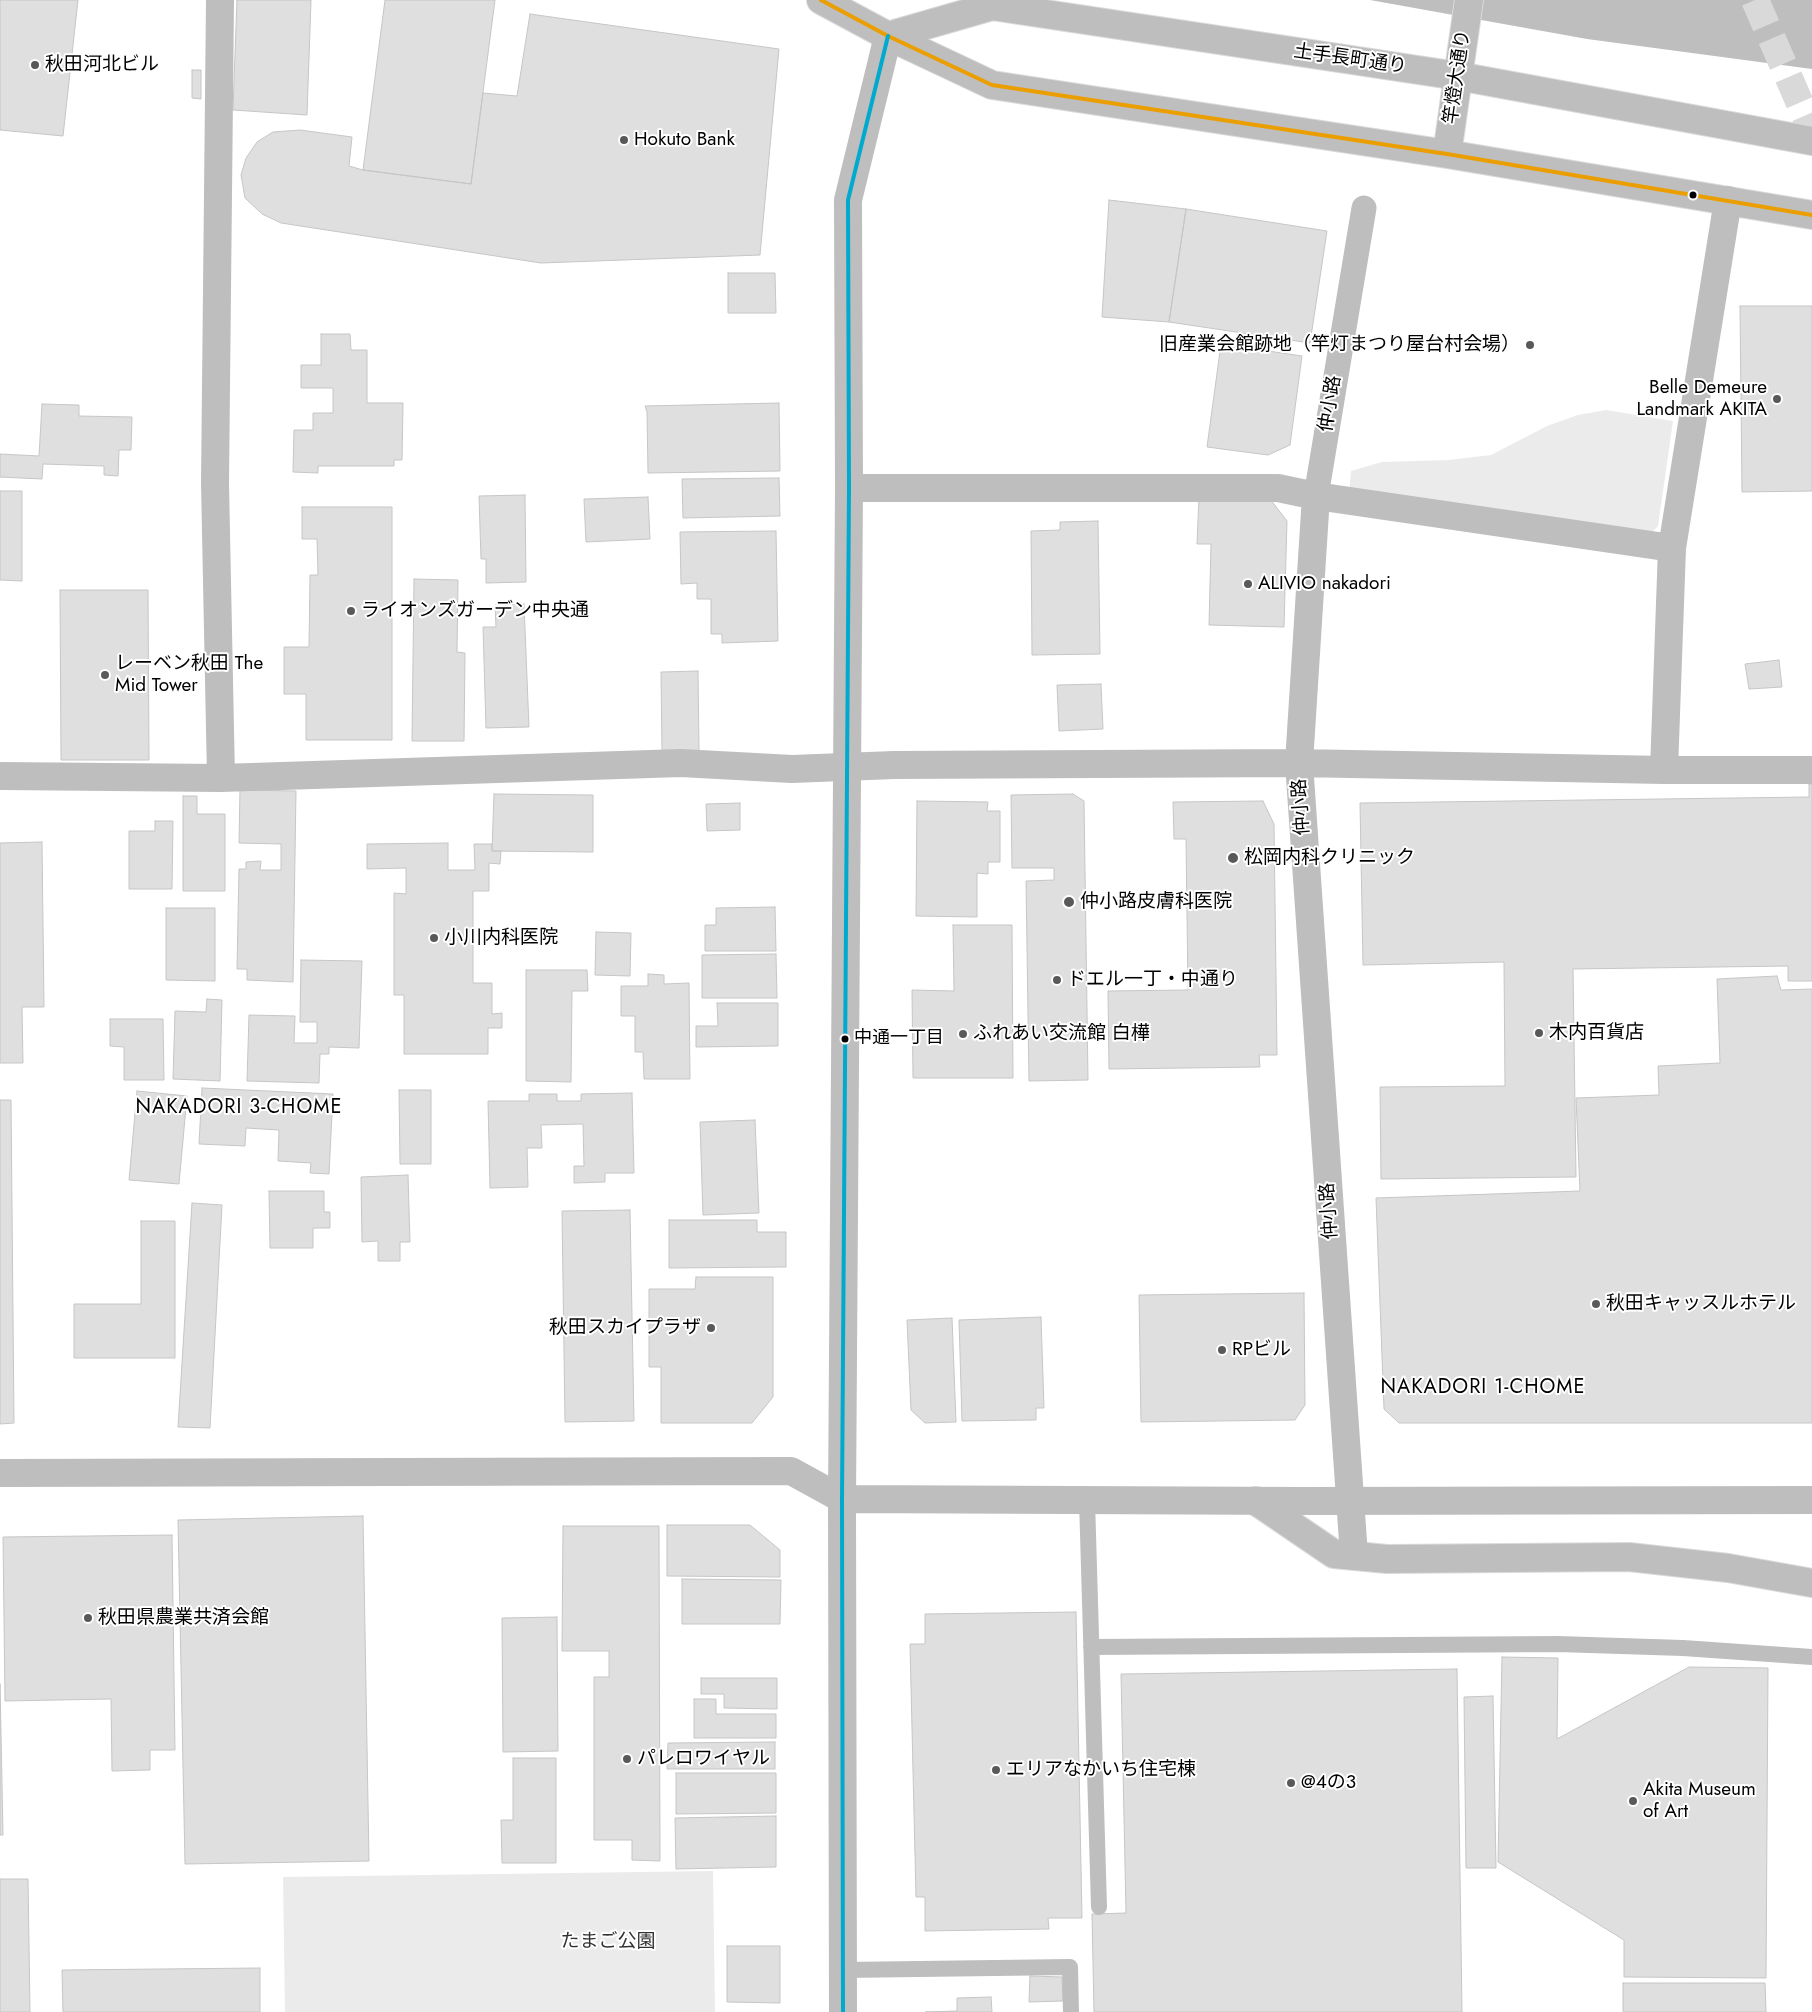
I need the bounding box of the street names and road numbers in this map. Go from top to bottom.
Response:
street label: 竿燈大通り [1440,28,1476,126]
street label: 土手長町通り [1292,41,1408,79]
street label: 仲小路 [1315,374,1347,434]
street label: 仲小路 [1289,778,1315,836]
street label: 仲小路 [1317,1182,1343,1240]

